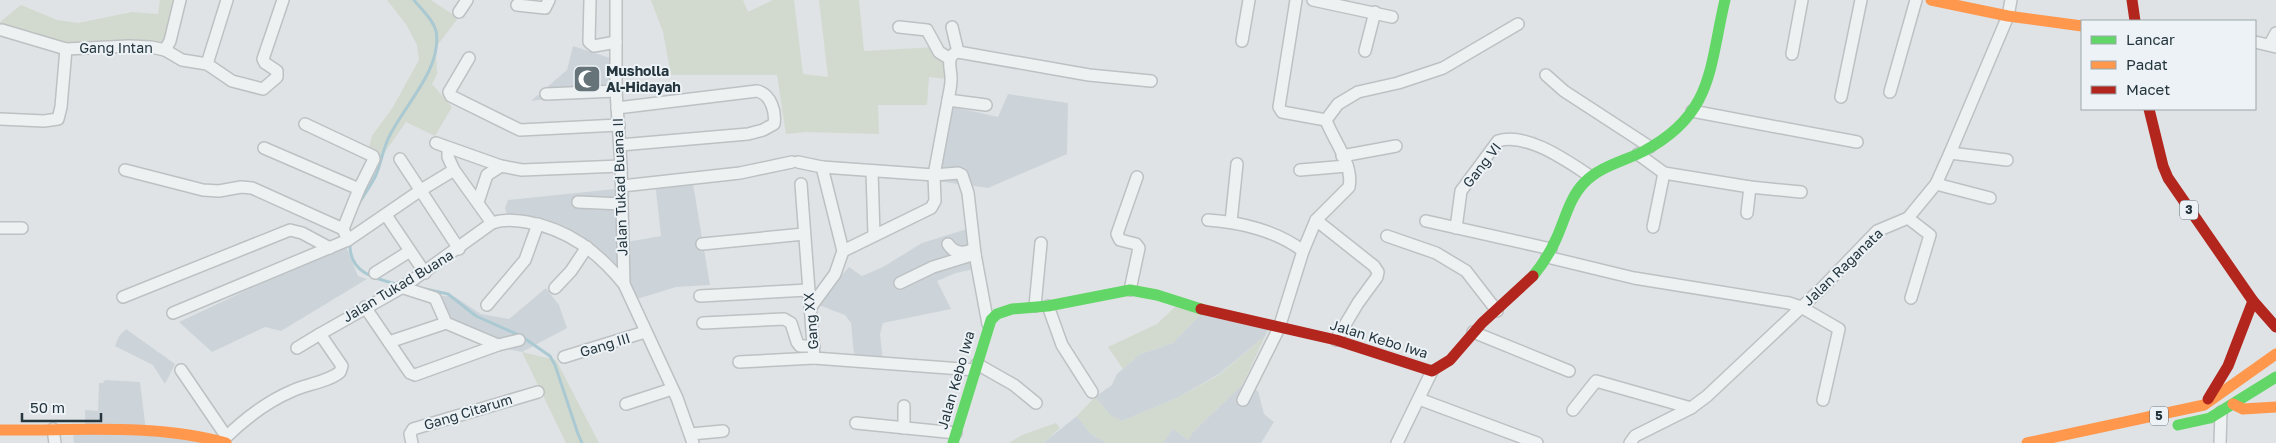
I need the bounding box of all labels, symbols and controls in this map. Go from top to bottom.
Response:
legend [2081,20,2256,110]
text: Lancar [2126,30,2175,48]
street label: Gang Intan [79,39,153,56]
text: Padat [2126,55,2168,73]
place label: Musholla Al-Hidayah [606,62,681,95]
mosque icon: Musholla Al-Hidayah [572,64,602,94]
text: Macet [2126,80,2170,98]
street label: Jalan Tukad Buana II [609,118,630,256]
street label: Gang VI [1459,139,1504,191]
road number: 3 [2180,200,2198,220]
street label: Jalan Raganata [1799,224,1886,309]
street label: Jalan Tukad Buana [339,246,456,325]
street label: Gang XX [800,292,821,350]
street label: Jalan Kebo Iwa [1328,316,1430,361]
street label: Gang III [578,329,632,360]
street label: Jalan Kebo Iwa [933,329,978,431]
scale bar [22,390,101,422]
street label: Gang Citarum [422,390,514,433]
text: 50 m [30,398,65,416]
road number: 5 [2150,406,2168,426]

